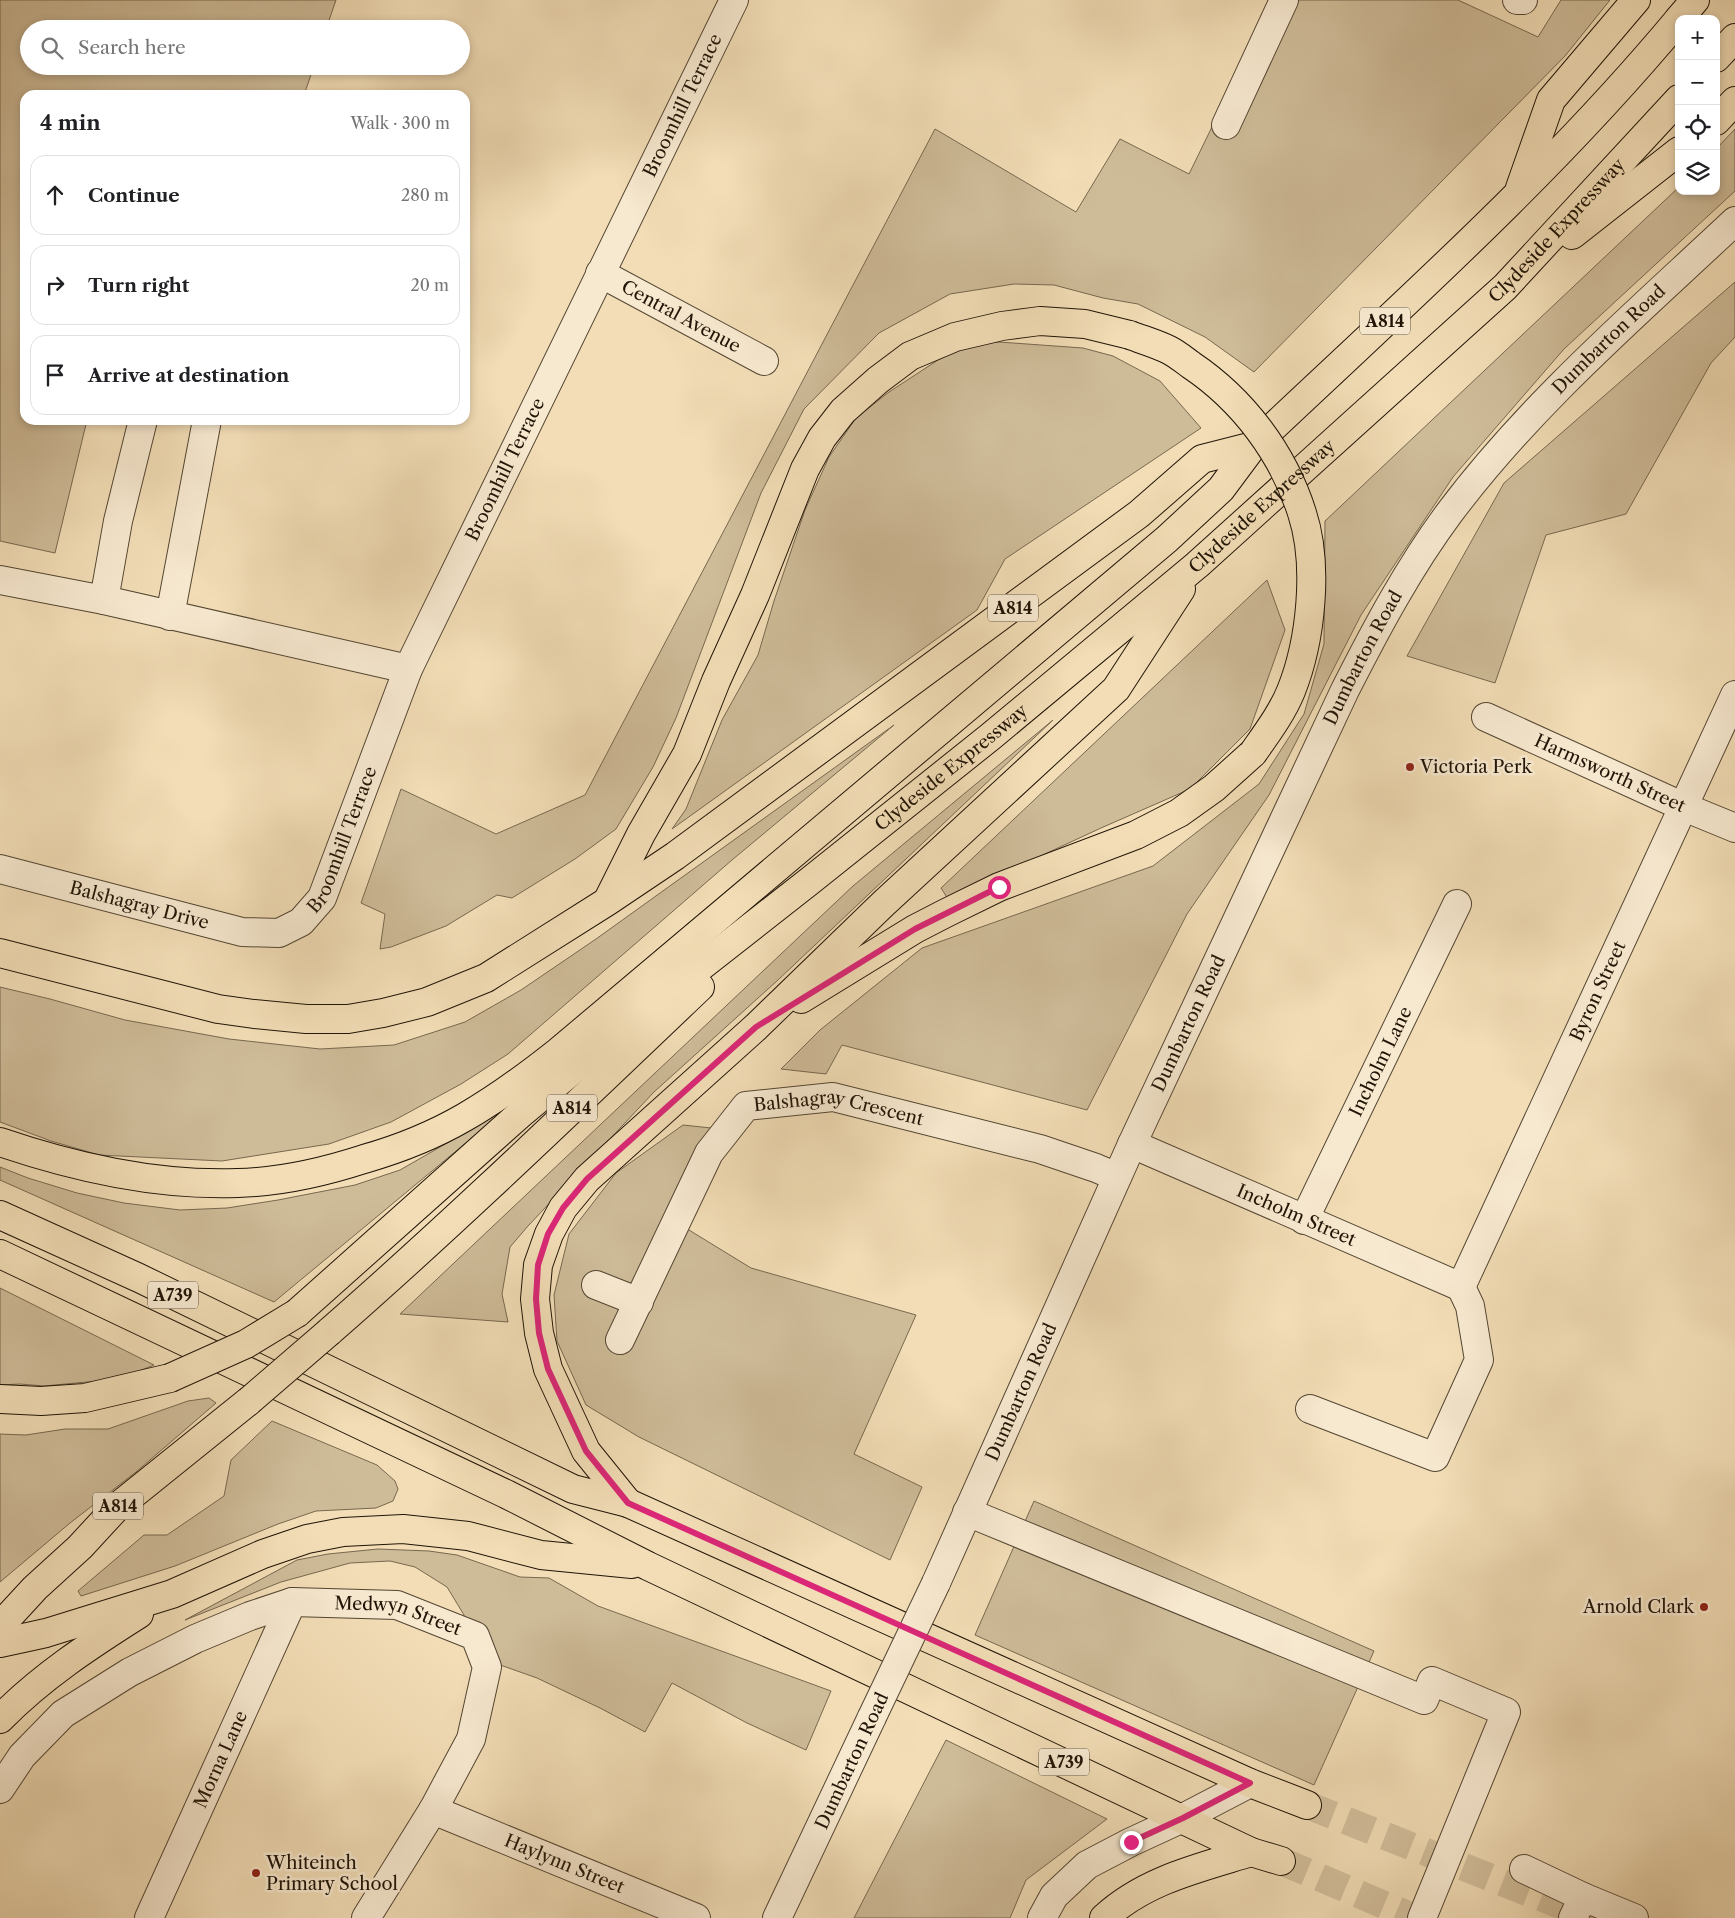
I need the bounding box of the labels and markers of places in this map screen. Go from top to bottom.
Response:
place label: Victoria Perk [1419,756,1534,778]
marker: Victoria Perk [1404,761,1416,773]
place label: Arnold Clark [1582,1596,1696,1618]
marker: Arnold Clark [1698,1601,1710,1613]
place label: Whiteinch Primary School [265,1852,398,1895]
marker: Whiteinch Primary School [250,1867,262,1879]

